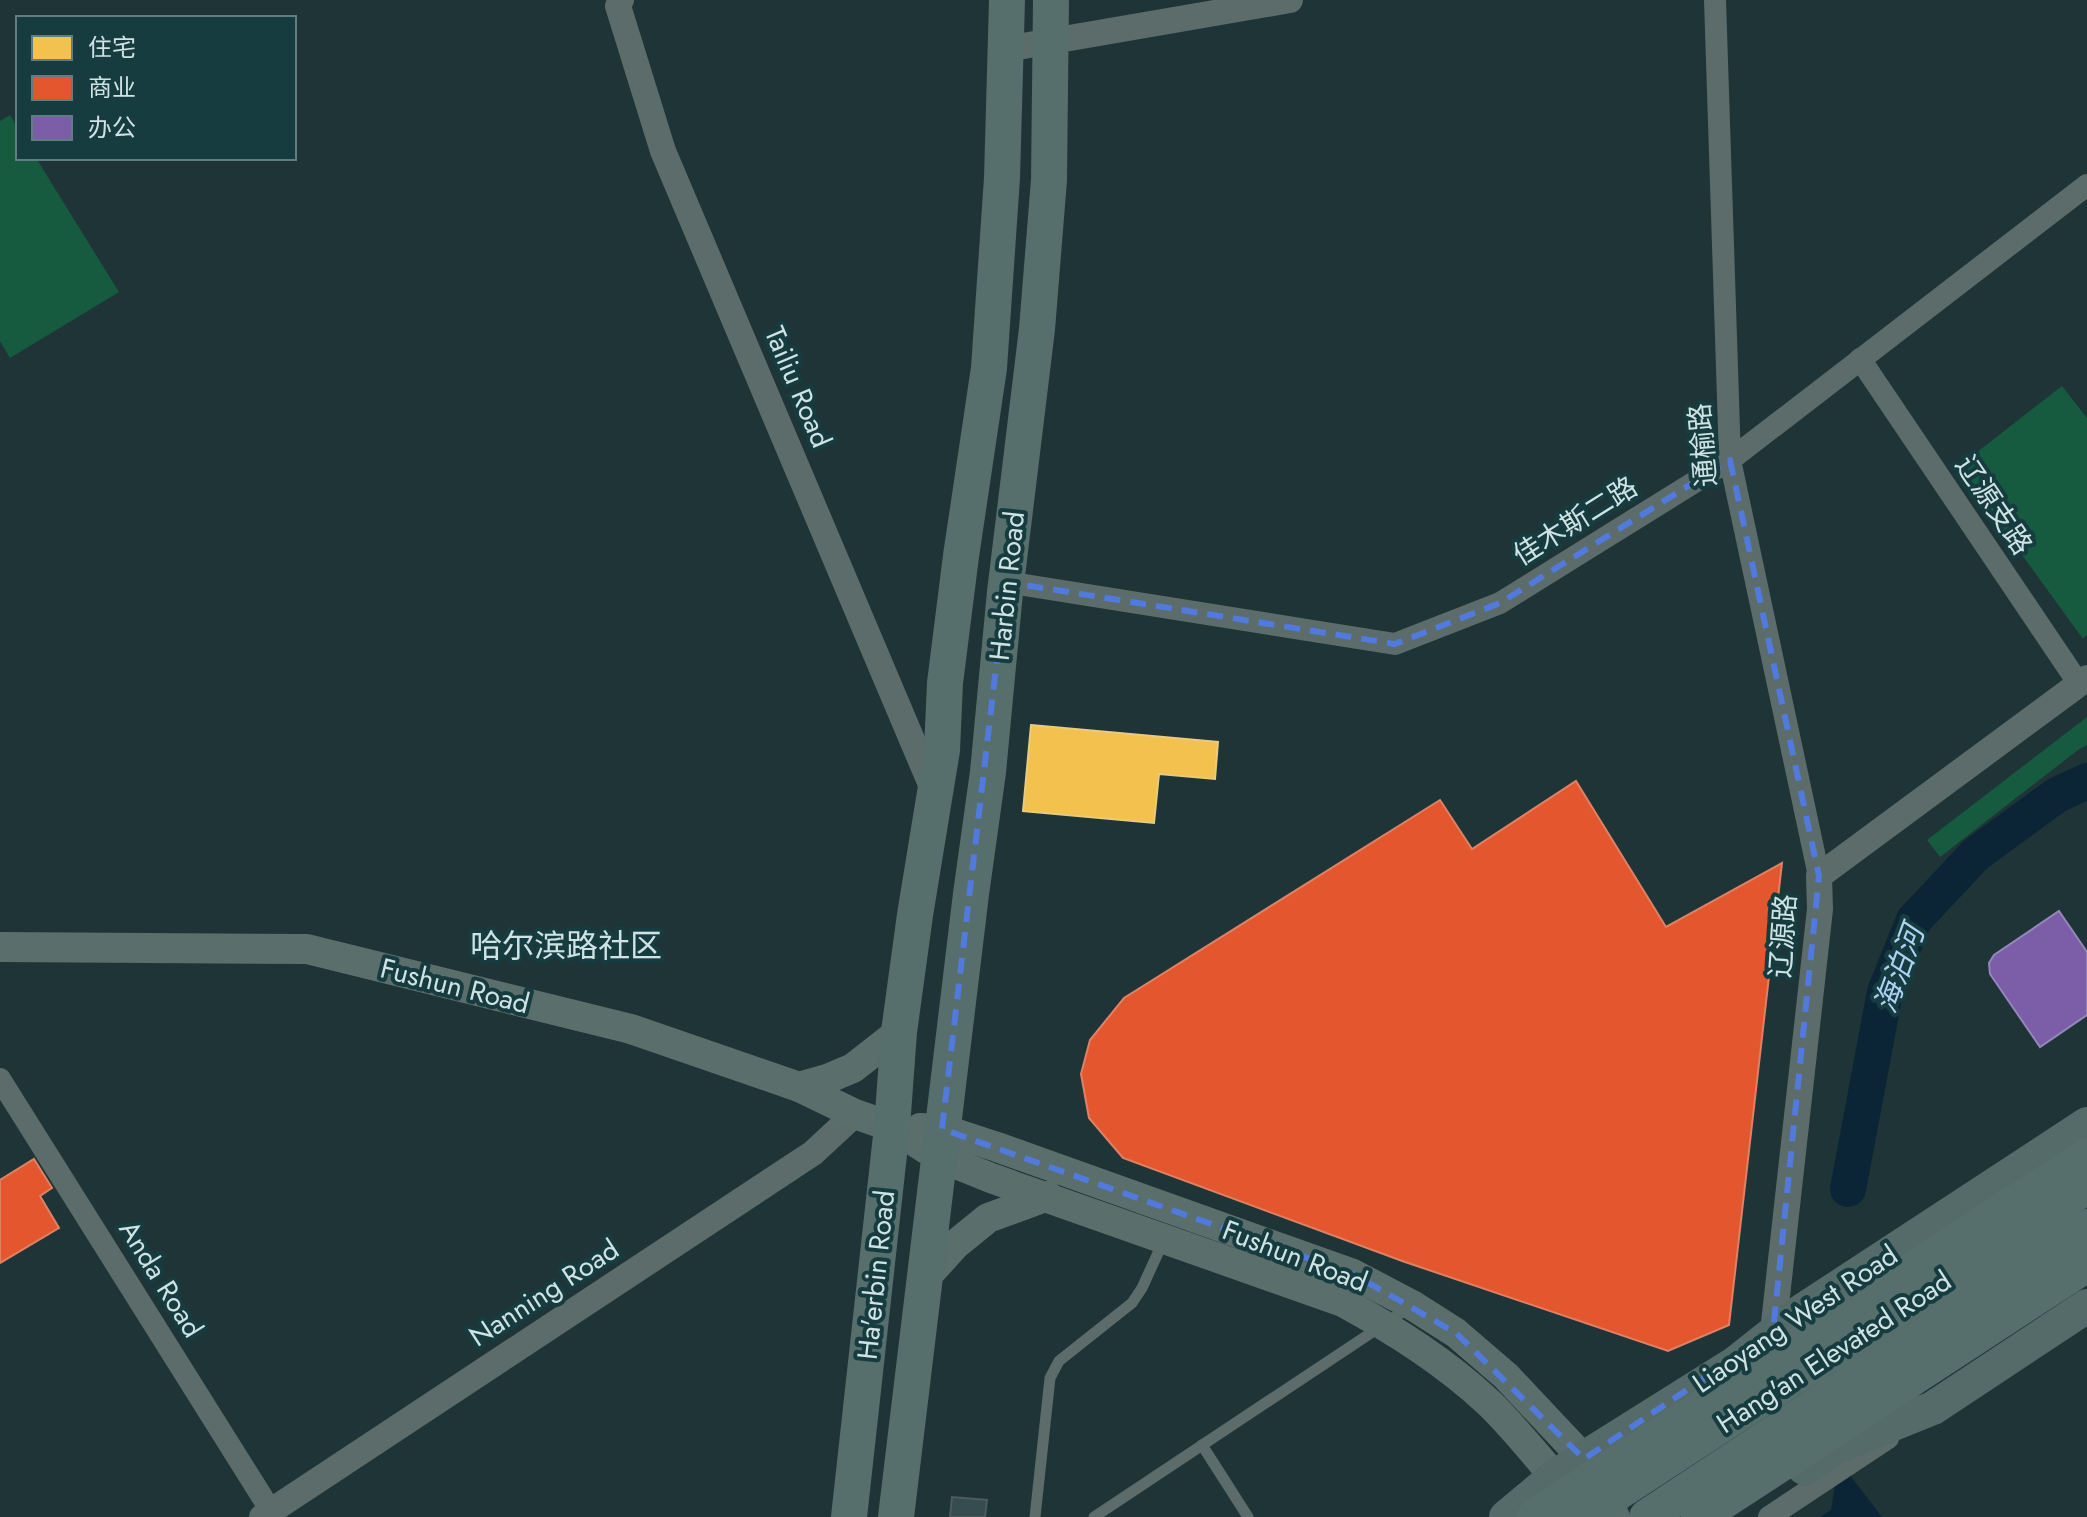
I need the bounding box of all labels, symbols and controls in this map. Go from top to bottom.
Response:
legend [16,16,296,160]
text: 住宅 [88,30,136,65]
text: 商业 [88,70,136,105]
text: 办公 [88,110,136,145]
street label: Tailiu Road [754,320,842,454]
street label: 通榆路 [1679,401,1727,489]
street label: 辽源支路 [1946,447,2042,563]
street label: 佳木斯二路 [1505,467,1645,575]
street label: Harbin Road [979,509,1035,663]
street label: 辽源路 [1760,893,1806,979]
water label: 海泊河 [1863,915,1936,1019]
district label: 哈尔滨路社区 [470,923,662,969]
street label: Fushun Road [376,948,534,1024]
street label: Ha'erbin Road [847,1188,905,1362]
street label: Fushun Road [1217,1210,1373,1302]
street label: Anda Road [109,1212,213,1346]
street label: Nanning Road [461,1229,627,1357]
street label: Liaoyang West Road [1684,1235,1906,1403]
street label: Hang'an Elevated Road [1709,1261,1959,1443]

